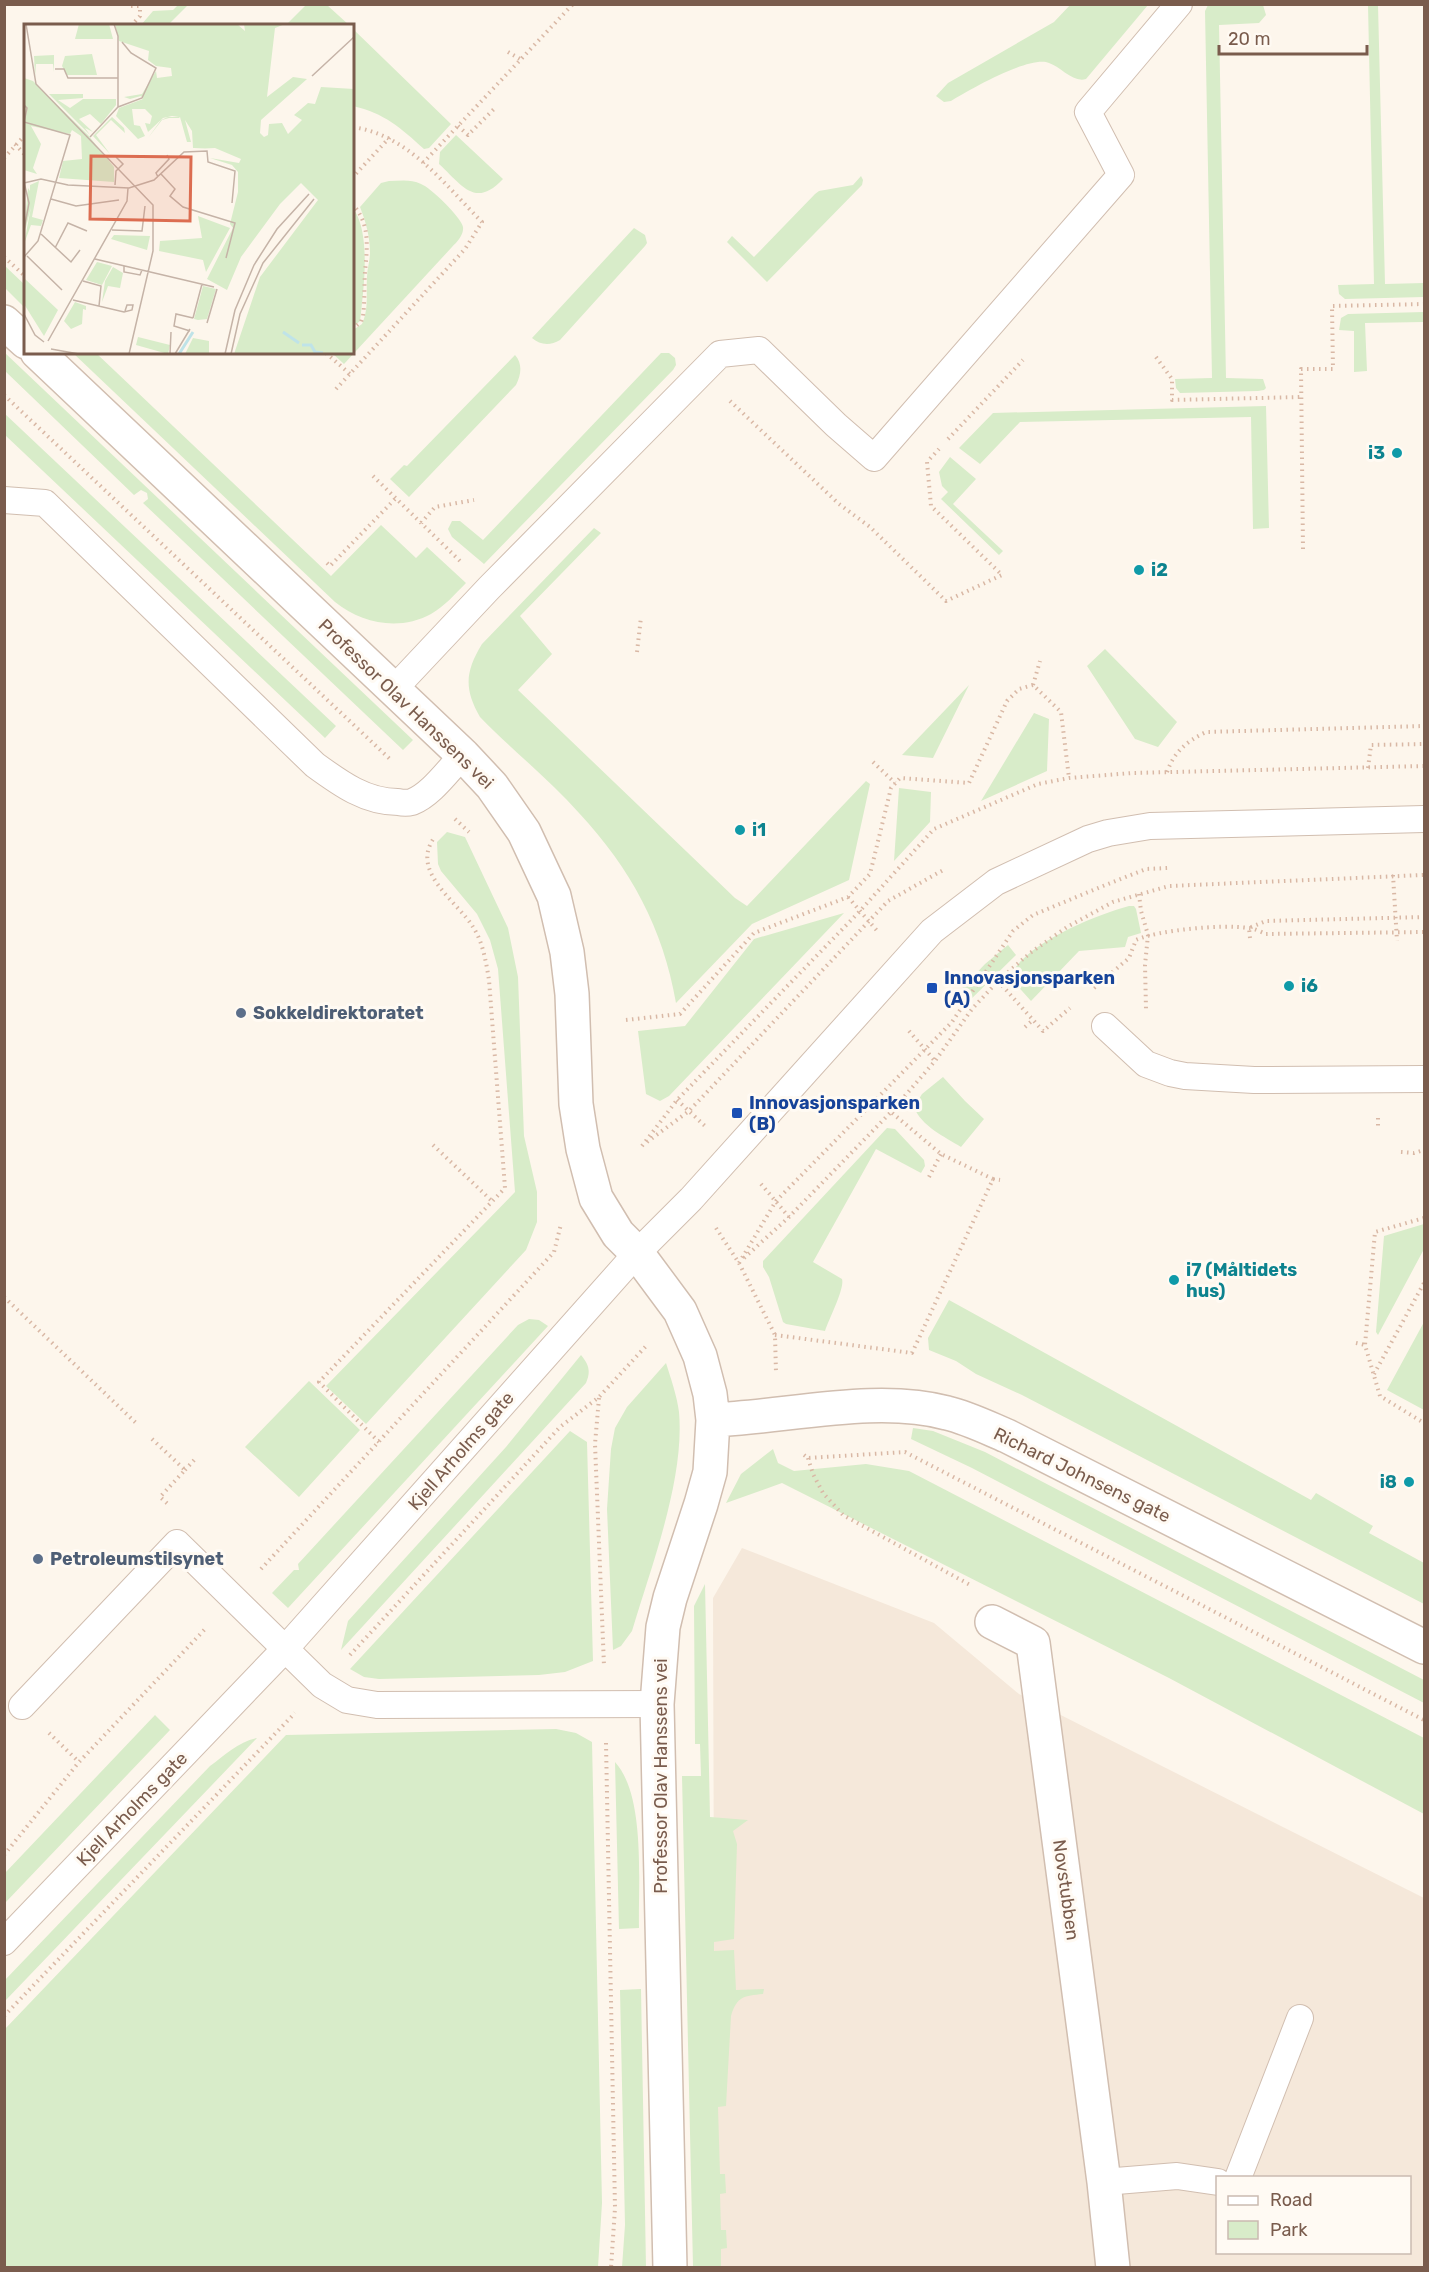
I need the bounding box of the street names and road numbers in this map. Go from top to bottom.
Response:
street label: Professor Olav Hanssens vei [314,614,498,794]
street label: Kjell Arholms gate [403,1387,519,1515]
street label: Richard Johnsens gate [990,1423,1174,1527]
street label: Professor Olav Hanssens vei [650,1658,672,1894]
street label: Kjell Arholms gate [72,1747,192,1871]
street label: Novstubben [1048,1838,1084,1942]

